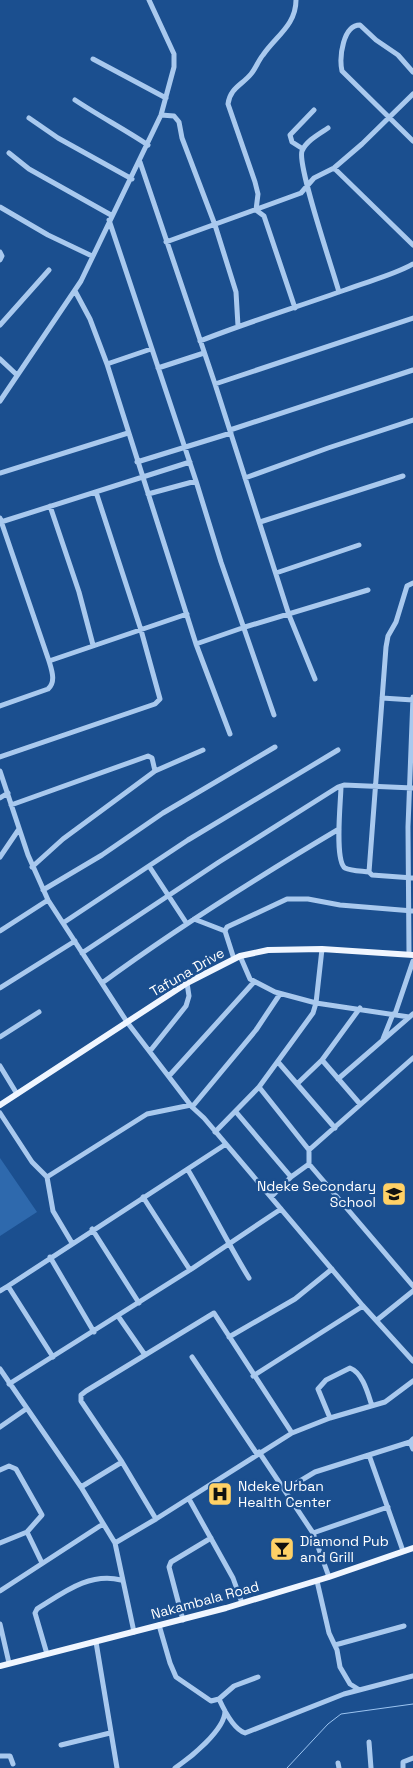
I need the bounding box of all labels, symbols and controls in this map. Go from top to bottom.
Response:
street label: Tafuna Drive [146,943,228,1001]
place label: Ndeke Secondary School [257,1177,376,1211]
school or university icon: Ndeke Secondary School [381,1181,407,1207]
place label: Ndeke Urban Health Center [238,1477,331,1511]
hospital icon: Ndeke Urban Health Center [207,1481,233,1507]
place label: Diamond Pub and Grill [300,1532,389,1566]
bar icon: Diamond Pub and Grill [269,1536,295,1562]
street label: Nakambala Road [149,1577,261,1623]

